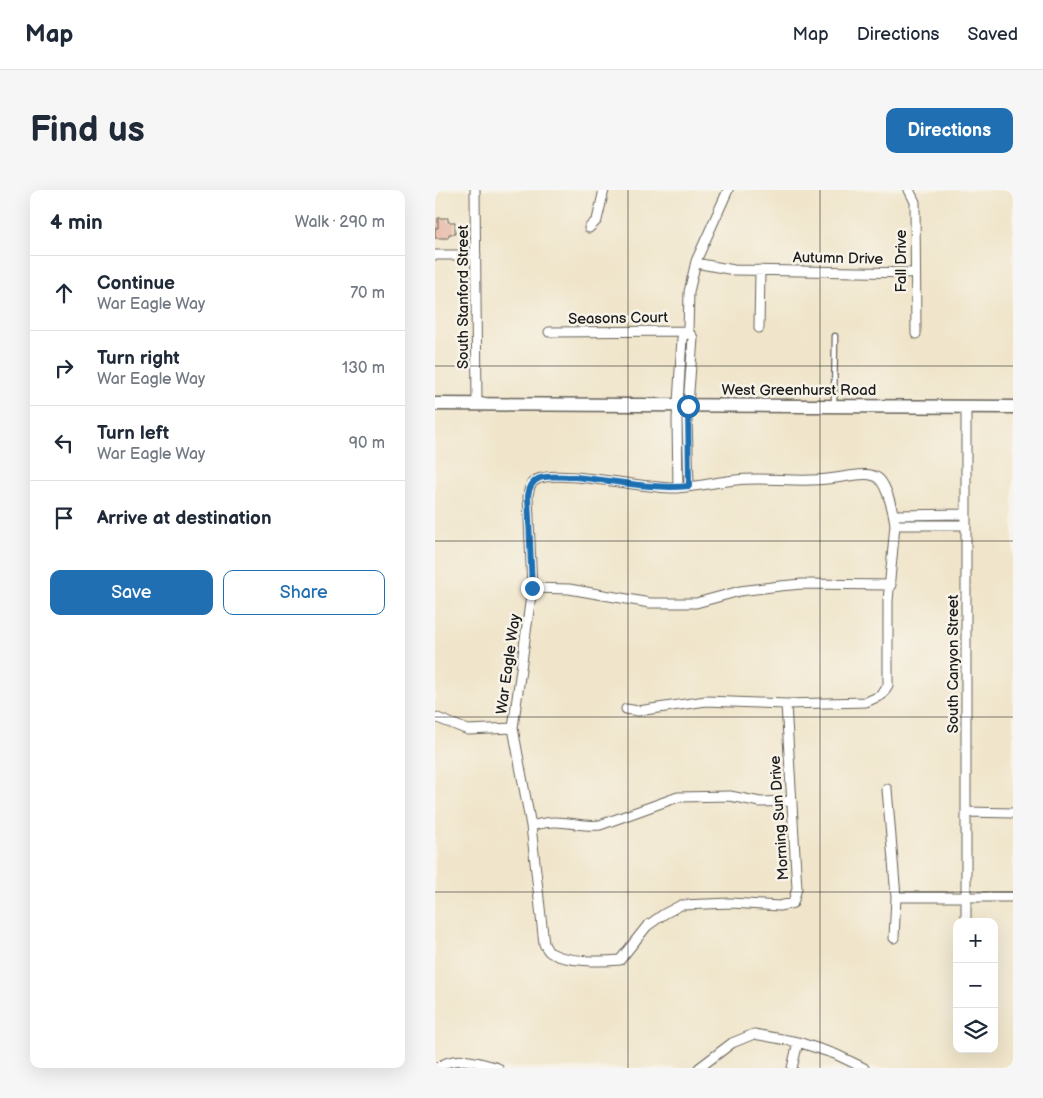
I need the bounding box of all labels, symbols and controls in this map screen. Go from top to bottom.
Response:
text: Map [25,20,73,49]
text: Map [793,24,829,45]
text: Directions [857,24,939,45]
text: Saved [967,24,1018,45]
button: Directions [886,108,1013,153]
text: Find us [30,109,145,152]
text: 4 min [50,210,103,235]
text: Walk · 290 m [295,213,385,232]
street label: South Stanford Street [454,225,473,369]
street label: Fall Drive [892,229,911,293]
street label: Autumn Drive [793,248,883,269]
text: Continue [97,272,175,295]
icon: ahead [50,279,78,307]
text: 70 m [350,284,385,303]
text: War Eagle Way [97,295,205,314]
street label: Seasons Court [568,308,669,329]
text: Turn right [97,347,180,370]
icon: right [50,354,78,382]
text: 130 m [342,359,385,378]
text: War Eagle Way [97,370,205,389]
street label: West Greenhurst Road [722,381,876,400]
route start [677,395,700,418]
text: Turn left [97,422,169,445]
icon: left [50,429,78,457]
text: 90 m [349,434,385,453]
text: War Eagle Way [97,445,205,464]
icon: arrive [50,504,78,532]
text: Arrive at destination [97,507,272,530]
button: Save [50,570,213,615]
button: Share [223,570,385,615]
route end [521,577,544,600]
street label: South Canyon Street [944,594,963,733]
street label: War Eagle Way [492,612,525,716]
street label: Morning Sun Drive [766,755,793,881]
map controls [953,918,998,1053]
button: + [953,918,998,963]
button: − [953,963,998,1008]
button: layers [953,1008,998,1053]

